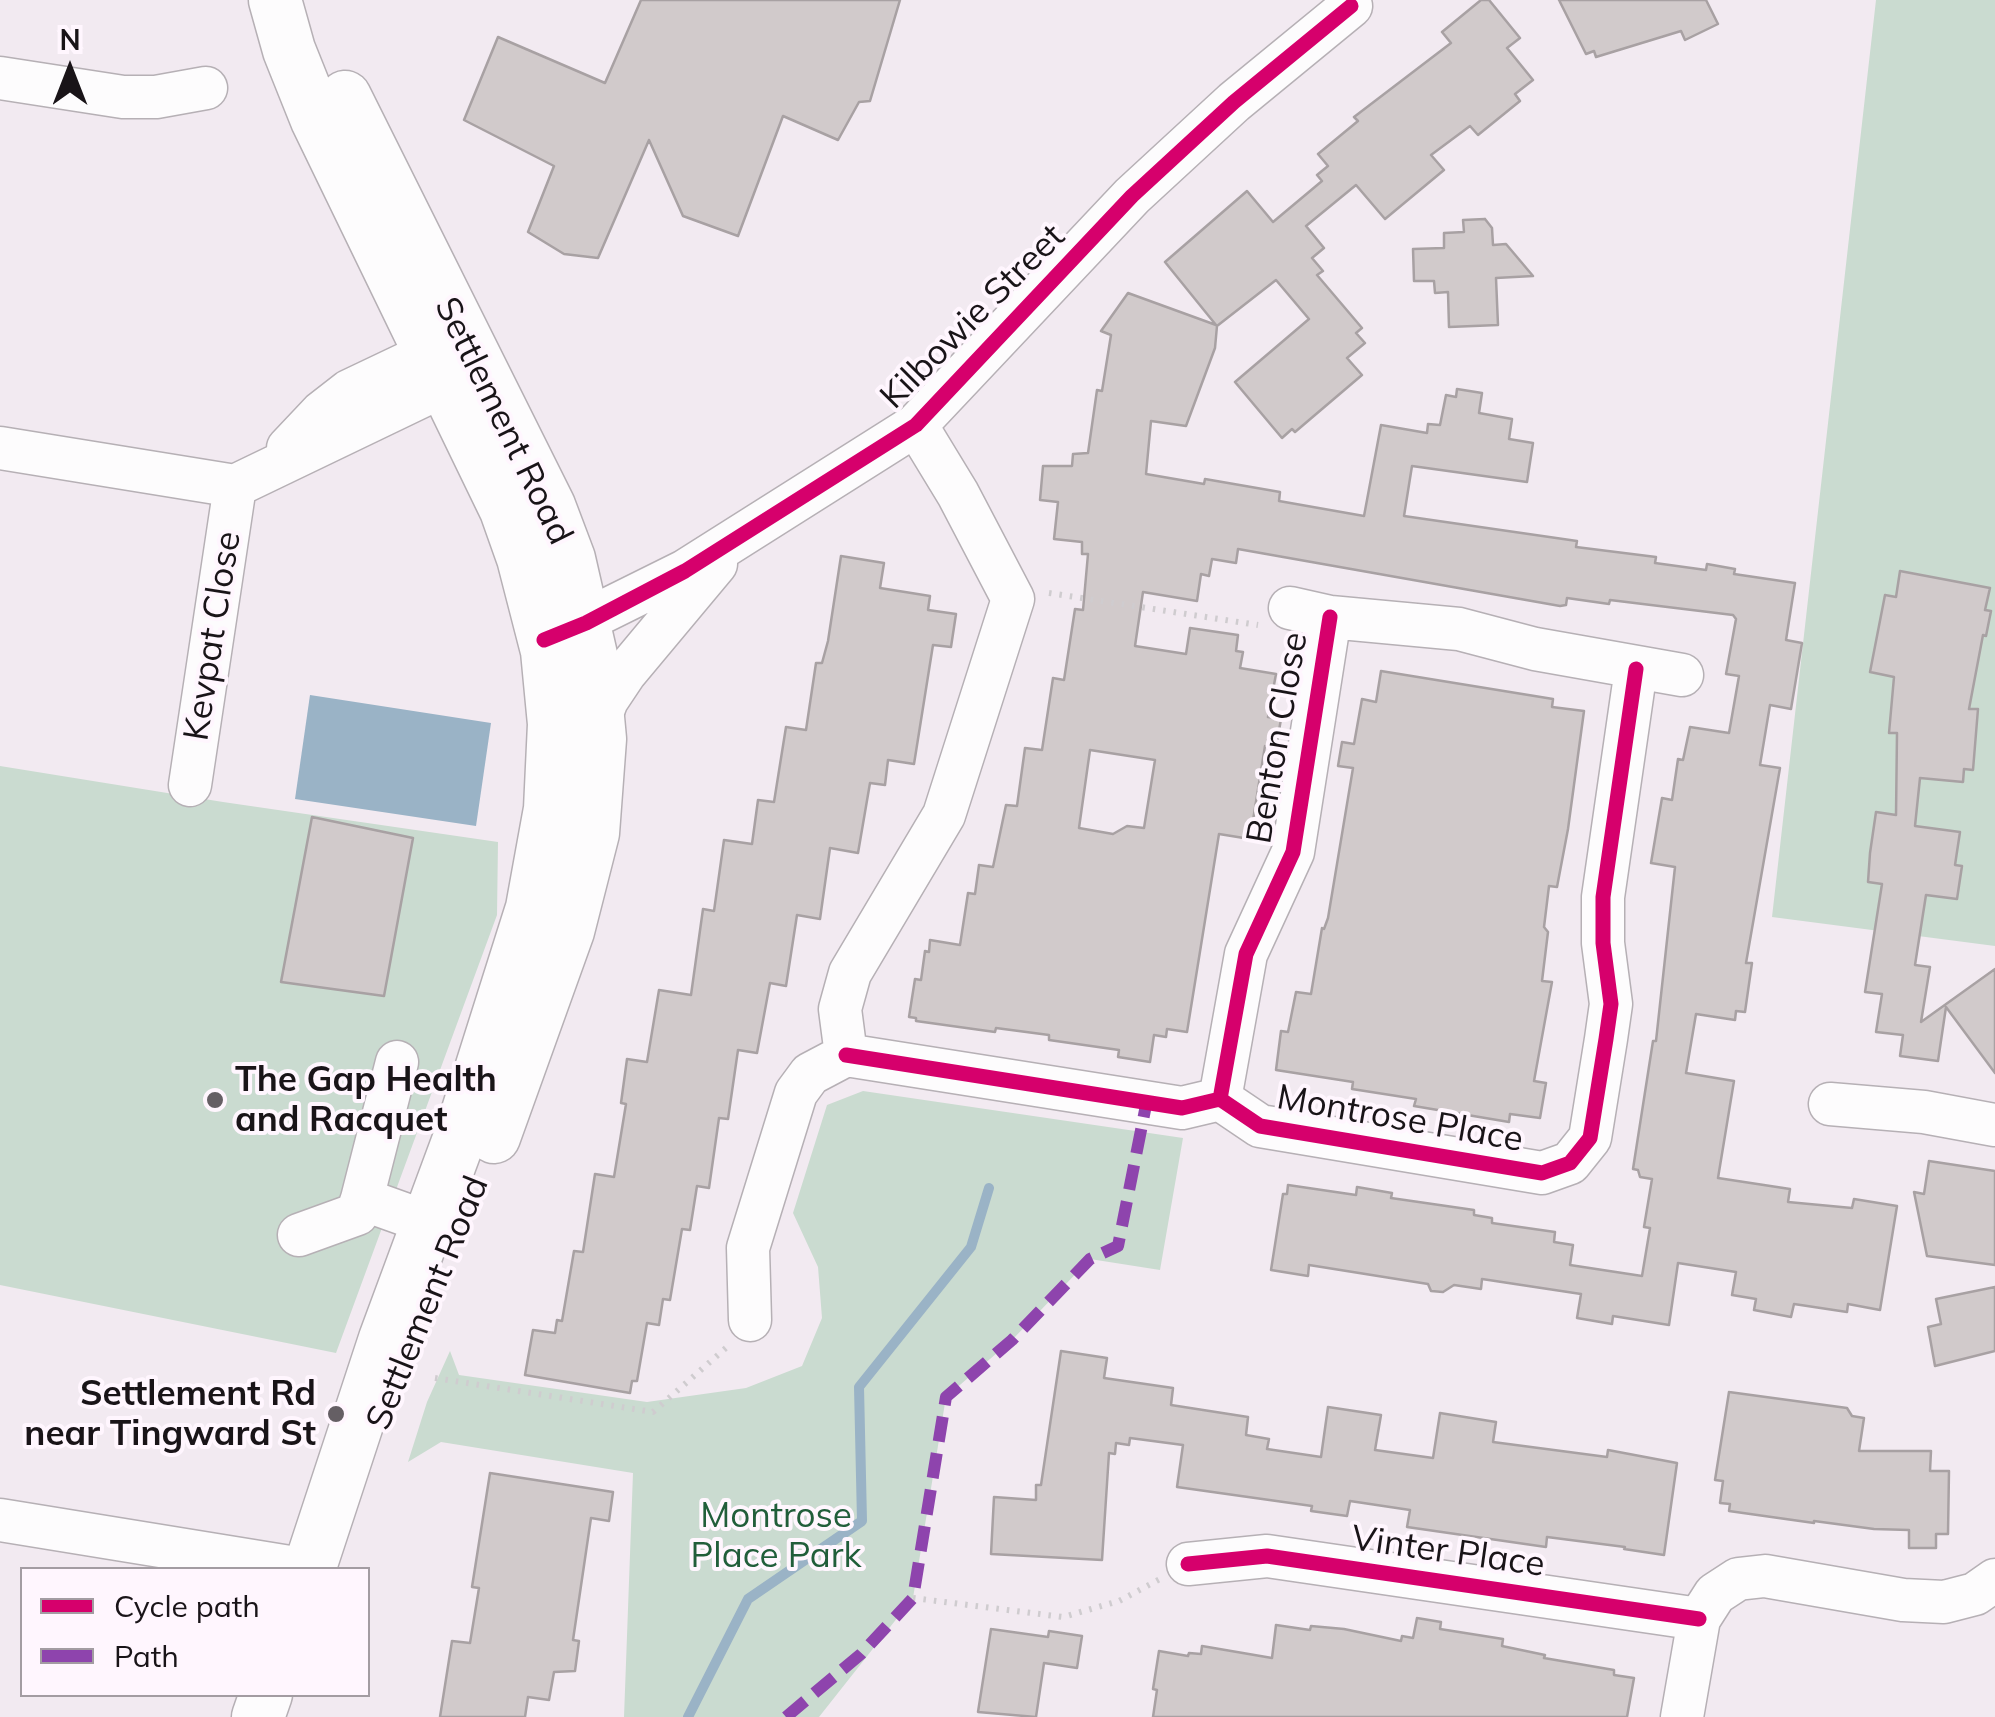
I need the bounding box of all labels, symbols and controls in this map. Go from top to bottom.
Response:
north arrow [20,20,120,120]
text: N [59,22,81,57]
street label: Kilbowie Street [872,216,1074,418]
street label: Settlement Road [425,291,581,551]
street label: Kevpat Close [176,528,250,744]
street label: Benton Close [1239,629,1317,847]
place label: The Gap Health and Racquet [235,1059,497,1141]
street label: Montrose Place [1274,1077,1526,1161]
marker: The Gap Health and Racquet [204,1089,226,1111]
street label: Settlement Road [358,1170,498,1436]
place label: Settlement Rd near Tingward St [24,1373,316,1455]
marker: Settlement Rd near Tingward St [325,1403,347,1425]
park label: Montrose Place Park [691,1495,861,1577]
street label: Vinter Place [1349,1518,1547,1586]
legend [20,1567,370,1697]
text: Cycle path [114,1587,260,1625]
text: Path [114,1637,179,1675]

